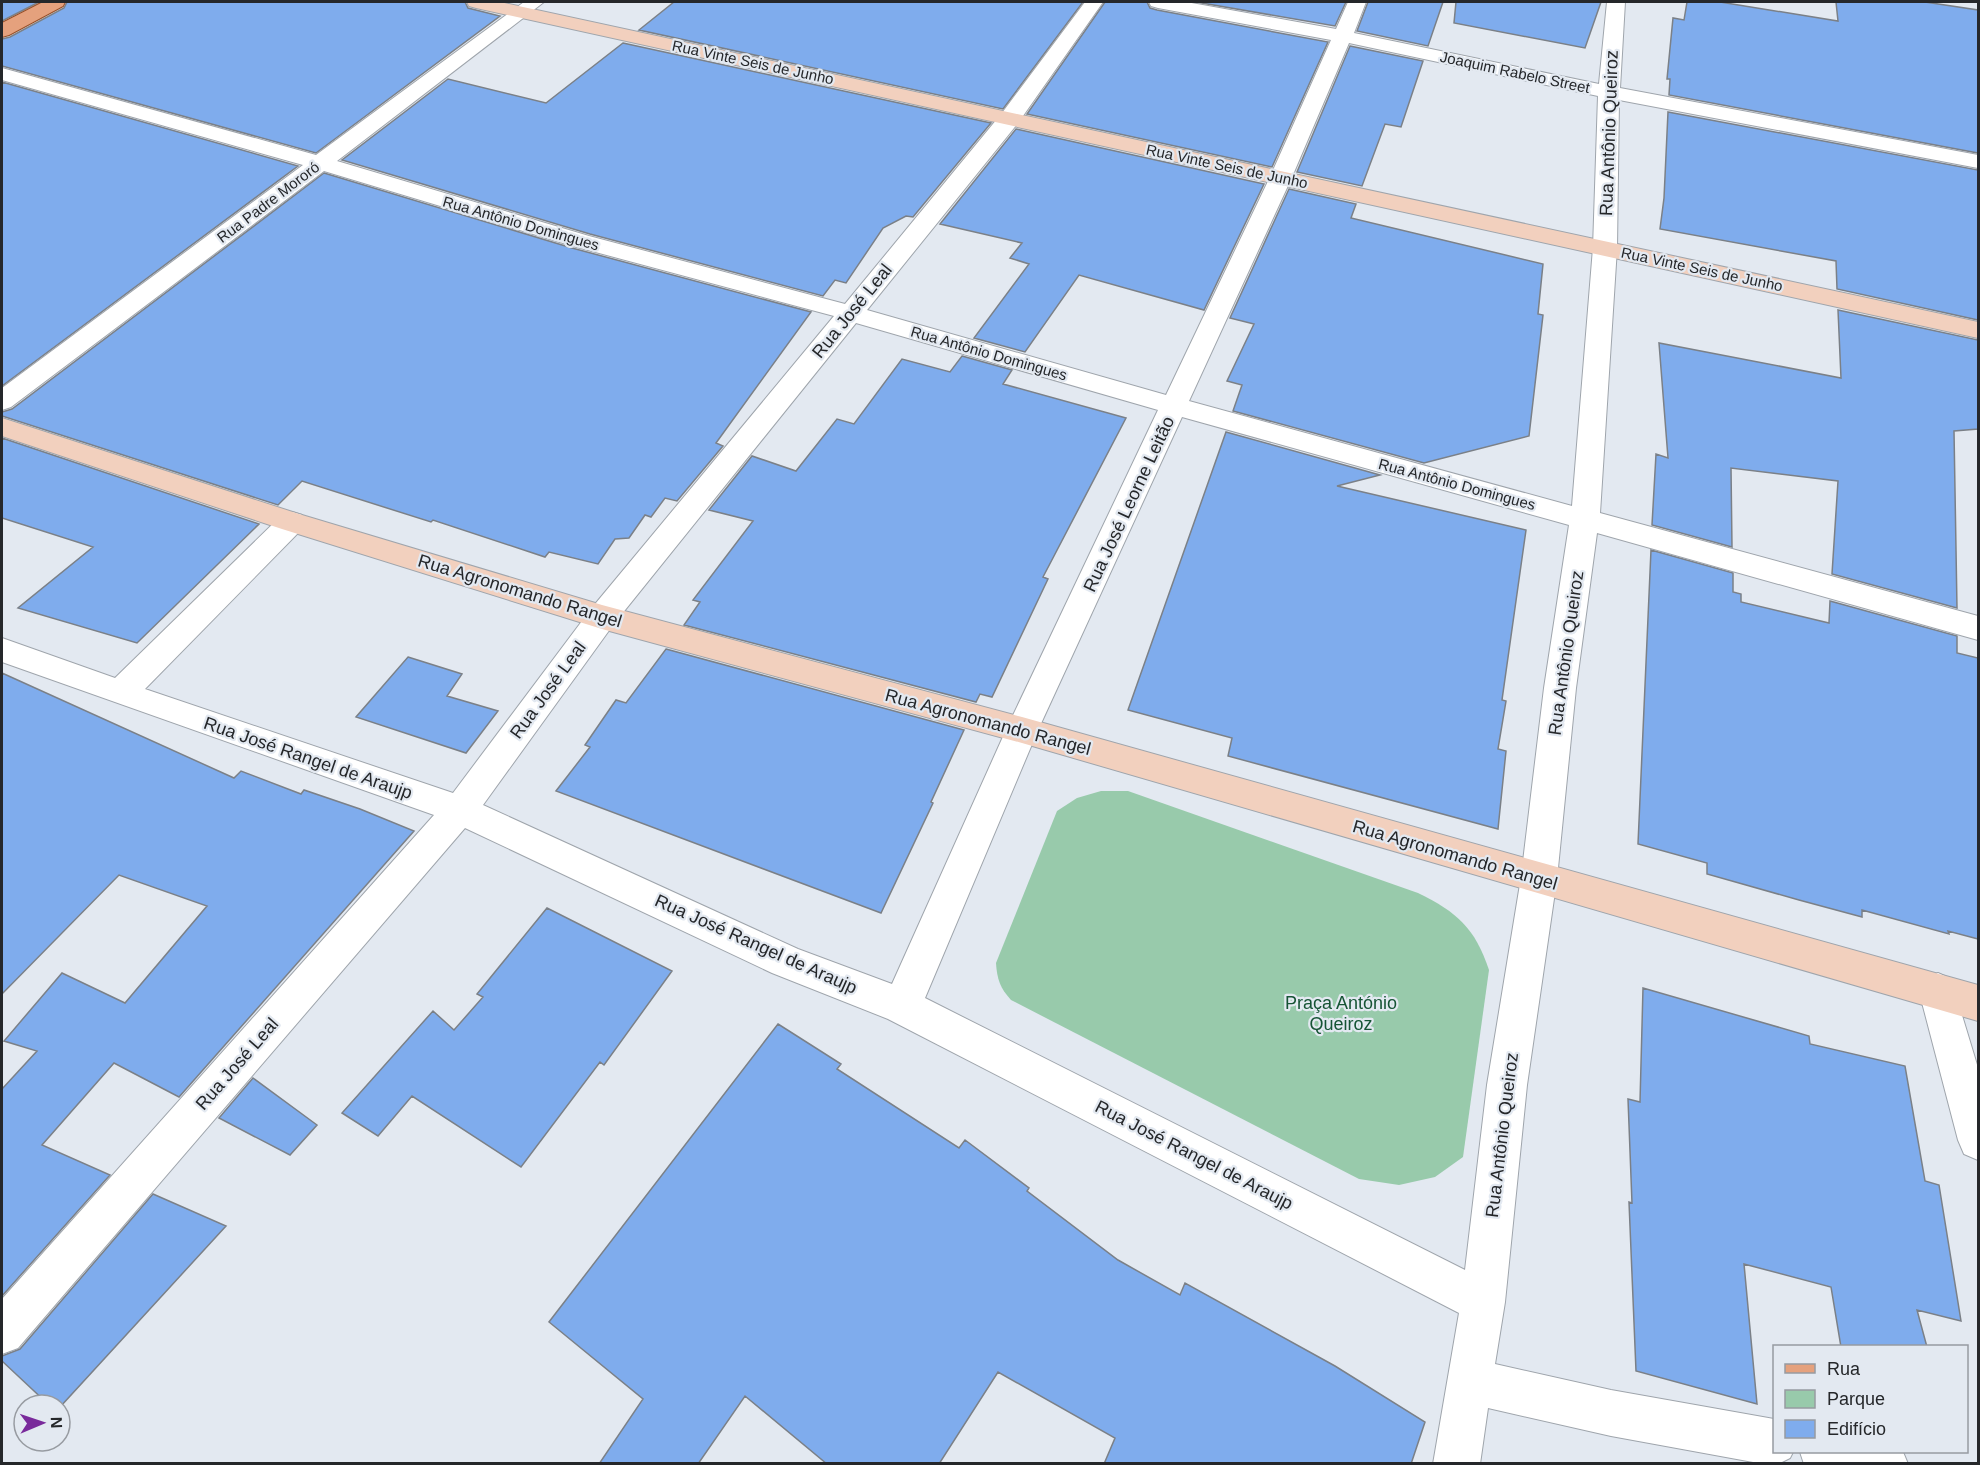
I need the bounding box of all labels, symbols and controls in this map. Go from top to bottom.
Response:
street label: Rua Vinte Seis de Junho [671,37,835,87]
street label: Joaquim Rabelo Street [1439,48,1592,96]
street label: Rua Antônio Queiroz [1596,50,1622,216]
street label: Rua Vinte Seis de Junho [1145,141,1309,191]
street label: Rua Padre Mororó [214,158,322,246]
street label: Rua Antônio Domingues [441,193,601,253]
street label: Rua Vinte Seis de Junho [1620,244,1784,294]
street label: Rua José Leal [808,260,896,362]
street label: Rua Antônio Domingues [909,323,1069,383]
street label: Rua José Leorne Leitão [1080,413,1178,595]
street label: Rua Antônio Domingues [1377,455,1537,513]
street label: Rua Agronomando Rangel [416,550,624,632]
street label: Rua Antônio Queiroz [1545,569,1587,737]
street label: Rua José Leal [506,638,590,742]
street label: Rua Agronomando Rangel [883,685,1093,759]
street label: Rua José Rangel de Araujp [201,713,415,803]
street label: Rua Agronomando Rangel [1350,816,1560,894]
street label: Rua José Rangel de Araujp [652,890,860,998]
park label: Praça António Queiroz [1285,993,1397,1034]
street label: Rua José Leal [192,1014,282,1114]
street label: Rua Antônio Queiroz [1482,1051,1522,1219]
street label: Rua José Rangel de Araujp [1092,1096,1296,1214]
legend [1773,1345,1968,1453]
text: Rua [1827,1359,1861,1379]
text: Parque [1827,1389,1885,1409]
north arrow [12,1393,72,1453]
text: N [48,1416,65,1429]
text: Edifício [1827,1419,1886,1439]

